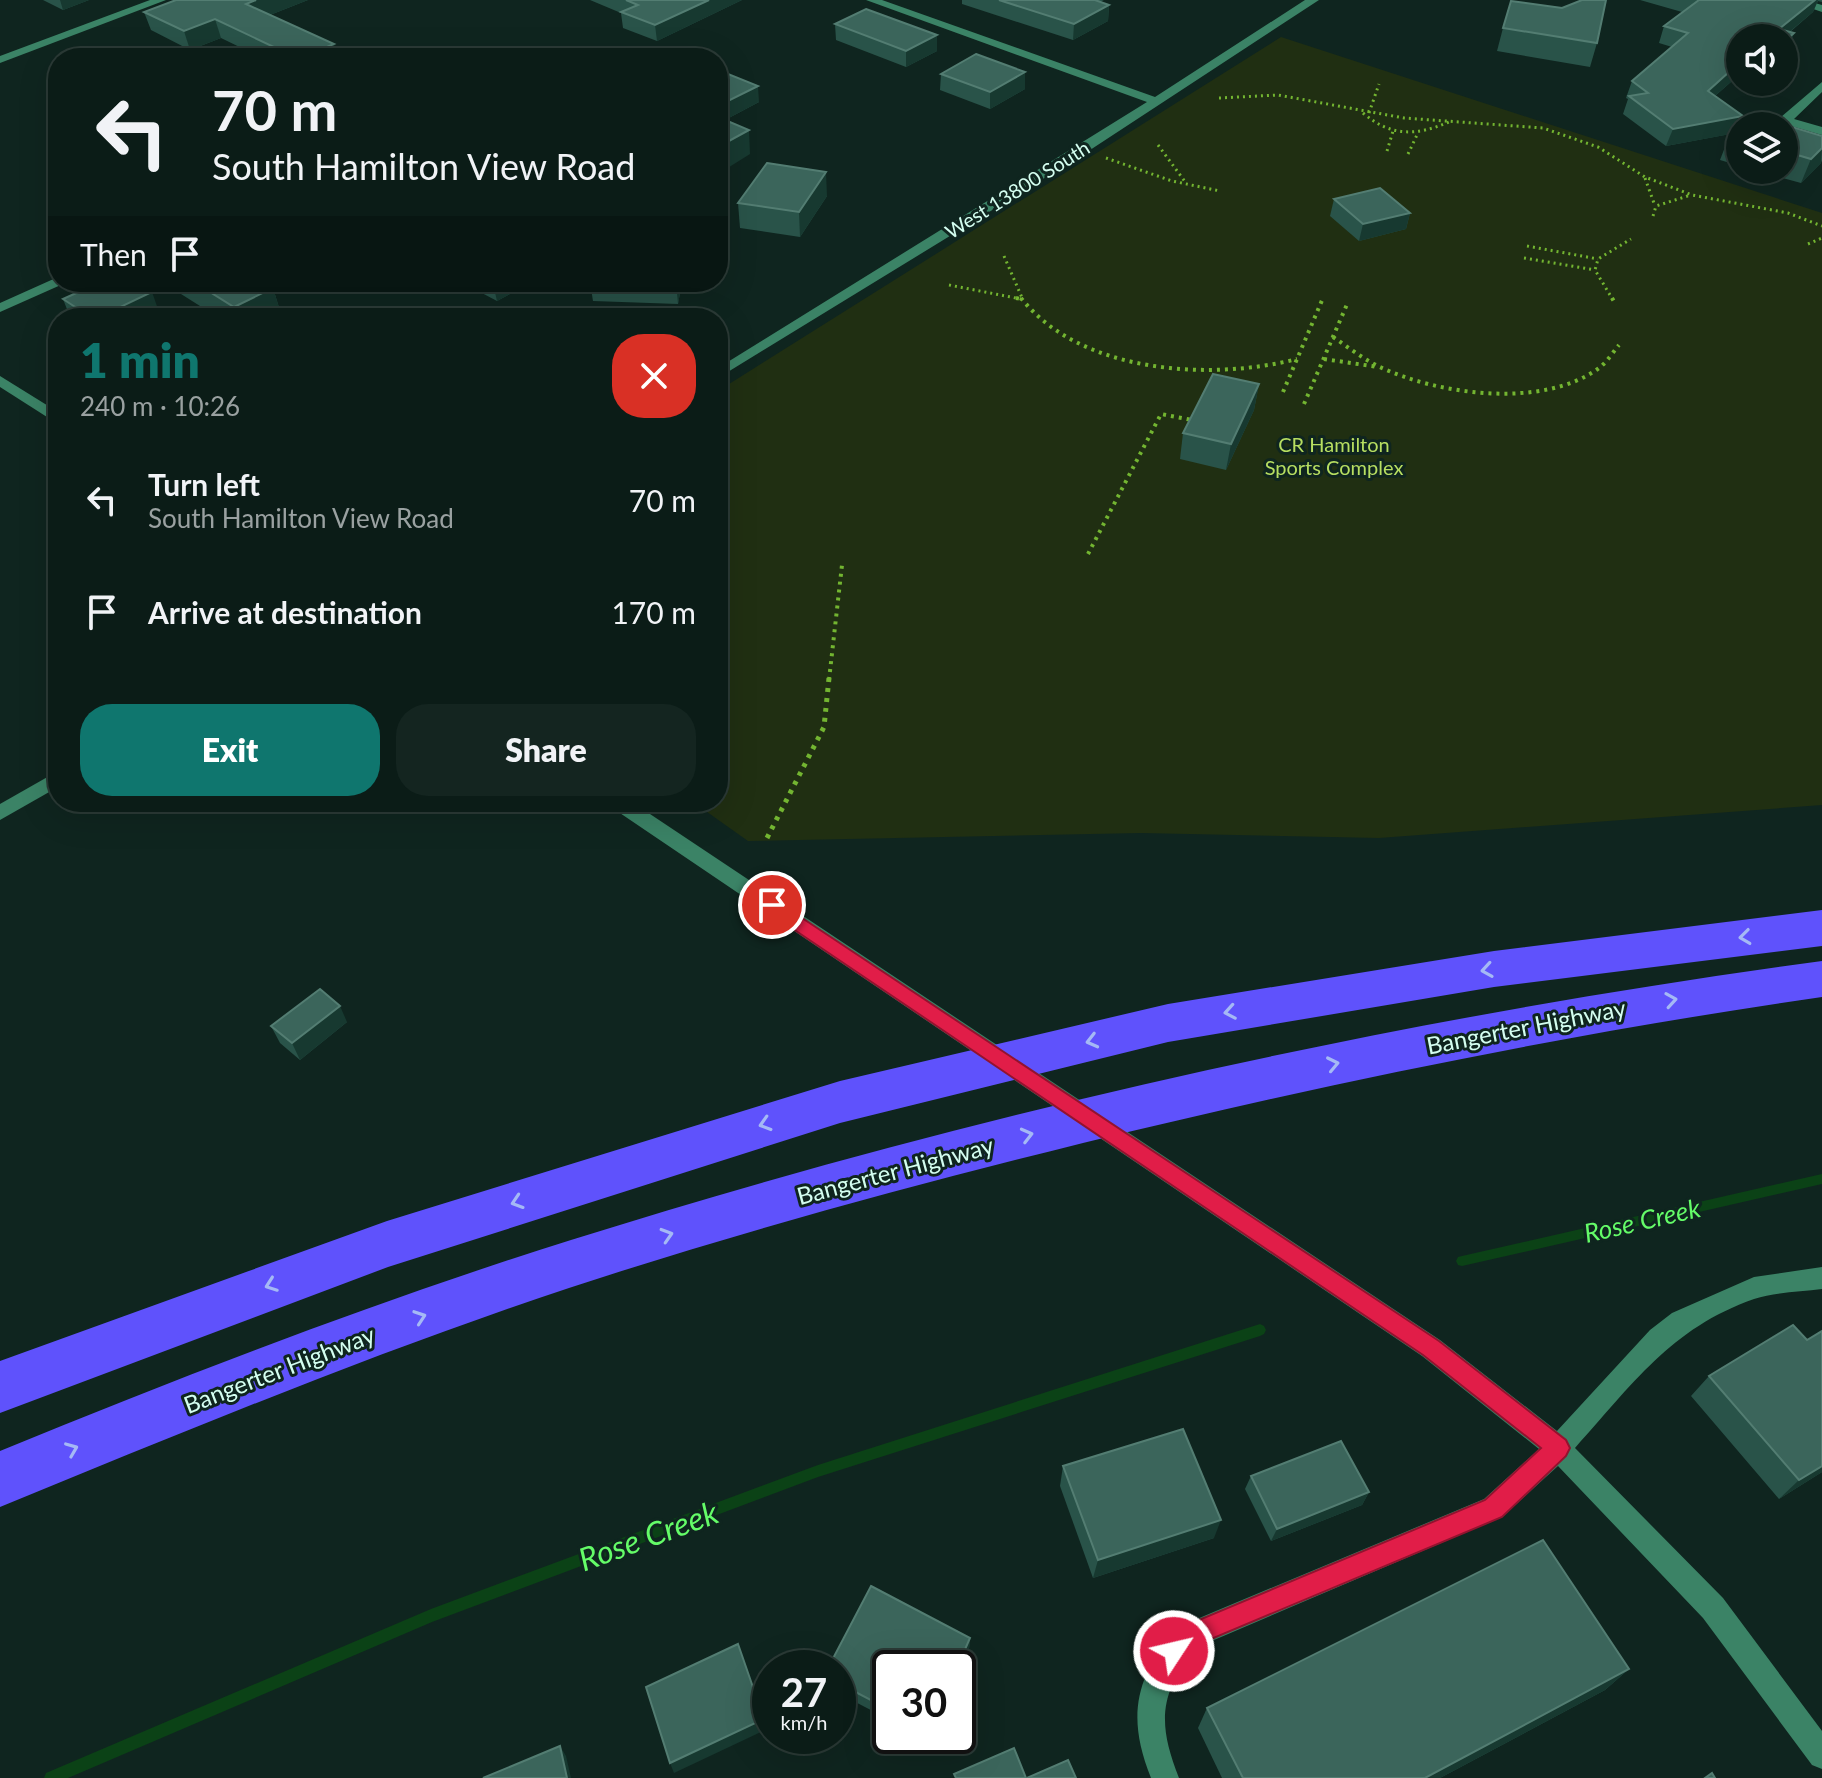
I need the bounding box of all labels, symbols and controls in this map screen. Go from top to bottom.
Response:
map controls [1726,24,1798,184]
button: sound [1726,24,1798,96]
text: 70 m [212,76,337,143]
icon: left [80,80,184,184]
button: layers [1726,112,1798,184]
street label: West 13800 South [940,135,1094,243]
text: South Hamilton View Road [212,144,635,188]
icon: arrive [163,232,207,276]
text: Then [80,236,147,272]
text: 1 min [80,331,200,388]
button: close [612,334,696,418]
text: 240 m · 10:26 [80,390,240,422]
park label: CR Hamilton Sports Complex [1265,432,1403,479]
text: Turn left [148,466,260,502]
icon: left [80,478,124,522]
text: 70 m [629,482,696,518]
text: South Hamilton View Road [148,502,454,534]
icon: arrive [80,590,124,634]
text: Arrive at destination [148,594,422,630]
text: 170 m [611,594,696,630]
button: Exit [80,704,380,796]
button: Share [396,704,696,796]
pin [738,871,806,939]
icon: arrive [750,883,794,927]
one-way arrow [1738,928,1751,945]
one-way arrow [1480,961,1494,978]
street label: Bangerter Highway [1424,992,1629,1060]
one-way arrow [1664,992,1678,1009]
one-way arrow [1223,1003,1237,1020]
one-way arrow [1086,1032,1100,1049]
one-way arrow [1326,1056,1339,1073]
one-way arrow [759,1115,773,1131]
one-way arrow [1019,1128,1033,1145]
street label: Bangerter Highway [794,1130,997,1210]
water label: Rose Creek [1581,1191,1704,1249]
one-way arrow [511,1192,525,1208]
one-way arrow [659,1228,673,1244]
one-way arrow [265,1275,279,1291]
one-way arrow [412,1310,426,1326]
street label: Bangerter Highway [179,1319,379,1419]
one-way arrow [64,1442,78,1459]
water label: Rose Creek [573,1491,724,1578]
position arrow [1132,1609,1216,1693]
speed limit sign: 30 [872,1650,976,1754]
text: 27 [781,1668,827,1716]
text: km/h [781,1710,827,1734]

